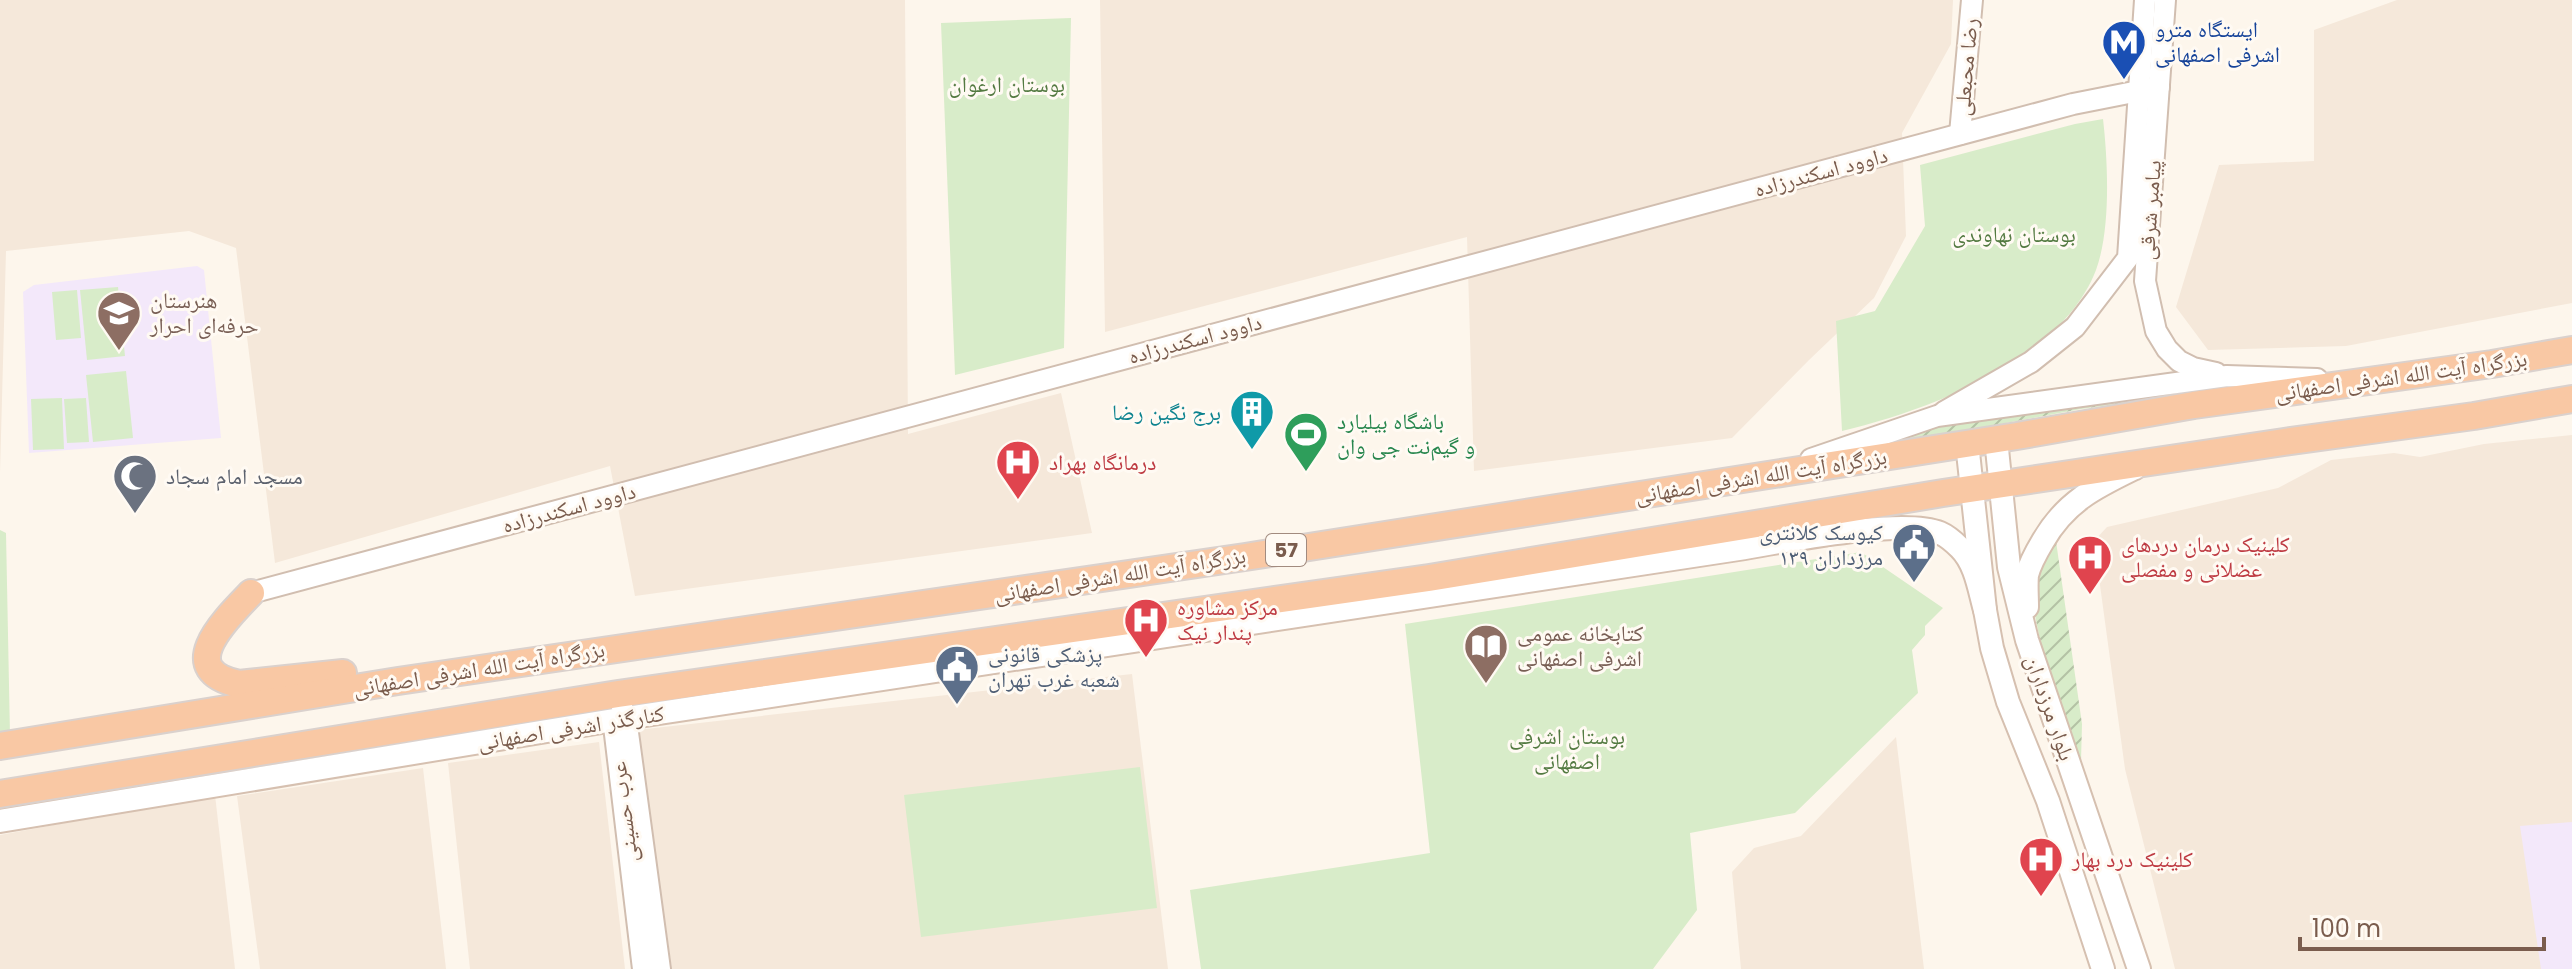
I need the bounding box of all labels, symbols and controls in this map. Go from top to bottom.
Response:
place label: ایستگاه مترو اشرفی اصفهانی [2155,14,2280,70]
street label: رضا محبعلی [1946,17,1986,117]
metro station icon: ایستگاه مترو اشرفی اصفهانی [2100,18,2148,81]
park label: بوستان ارغوان [949,69,1065,100]
street label: داوود اسکندرزاده [1751,139,1891,205]
street label: پیامبر شرقی [2131,159,2169,261]
park label: بوستان نهاوندی [1952,219,2076,250]
place label: هنرستان حرفه‌ای احرار [149,285,259,341]
school or university icon: هنرستان حرفه‌ای احرار [95,289,143,352]
street label: داوود اسکندرزاده [1125,306,1265,372]
street label: بزرگراه آیت الله اشرفی اصفهانی [2273,343,2529,409]
building icon: برج نگین رضا [1228,388,1276,451]
place label: برج نگین رضا [1112,397,1221,428]
place label: باشگاه بیلیارد و گیم‌نت جی وان [1337,406,1475,462]
sports icon: باشگاه بیلیارد و گیم‌نت جی وان [1282,410,1330,473]
hospital icon: درمانگاه بهراد [994,438,1042,501]
street label: بزرگراه آیت الله اشرفی اصفهانی [1633,441,1889,511]
place label: درمانگاه بهراد [1049,447,1156,478]
mosque icon: مسجد امام سجاد [111,452,159,515]
place label: مسجد امام سجاد [166,461,303,492]
street label: داوود اسکندرزاده [499,475,639,541]
place label: کیوسک کلانتری ۱۳۹ مرزداران [1759,517,1883,573]
public building icon: کیوسک کلانتری ۱۳۹ مرزداران [1890,521,1938,584]
place label: کلینیک درمان دردهای عضلانی و مفصلی [2121,529,2290,585]
hospital icon: کلینیک درمان دردهای عضلانی و مفصلی [2066,533,2114,596]
road number: 57 [1266,534,1306,566]
street label: بزرگراه آیت الله اشرفی اصفهانی [992,540,1248,610]
place label: مرکز مشاوره پندار نیک [1177,592,1278,648]
hospital icon: مرکز مشاوره پندار نیک [1122,596,1170,659]
place label: کتابخانه عمومی اشرفی اصفهانی [1517,618,1643,674]
library icon: کتابخانه عمومی اشرفی اصفهانی [1462,622,1510,685]
street label: بزرگراه آیت الله اشرفی اصفهانی [351,634,607,704]
place label: پزشکی قانونی شعبه غرب تهران [988,639,1120,695]
public building icon: پزشکی قانونی شعبه غرب تهران [933,643,981,706]
street label: بلوار مرزداران [2017,651,2083,765]
street label: کنارگذر اشرفی اصفهانی [475,698,667,758]
park label: بوستان اشرفی اصفهانی [1509,721,1625,777]
street label: عرب حسینی [602,760,646,864]
hospital icon: کلینیک درد بهار [2017,835,2065,898]
place label: کلینیک درد بهار [2071,844,2193,875]
scale bar [2300,901,2544,951]
text: 100 m [2312,912,2381,945]

